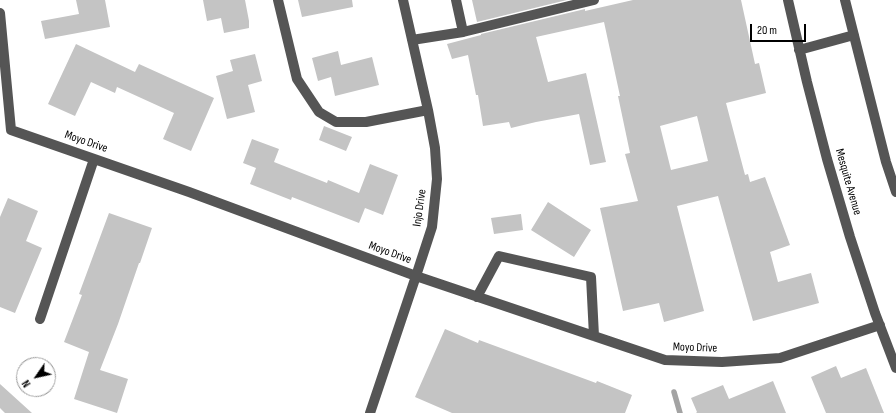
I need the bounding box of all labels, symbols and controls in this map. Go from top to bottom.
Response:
scale bar [752,16,808,42]
text: 20 m [757,23,777,38]
street label: Moyo Drive [63,128,109,156]
street label: Mesquite Avenue [832,147,864,217]
street label: Injo Drive [410,188,430,228]
street label: Moyo Drive [367,239,413,267]
street label: Moyo Drive [673,340,717,356]
north arrow [16,357,56,397]
text: N [19,377,33,390]

